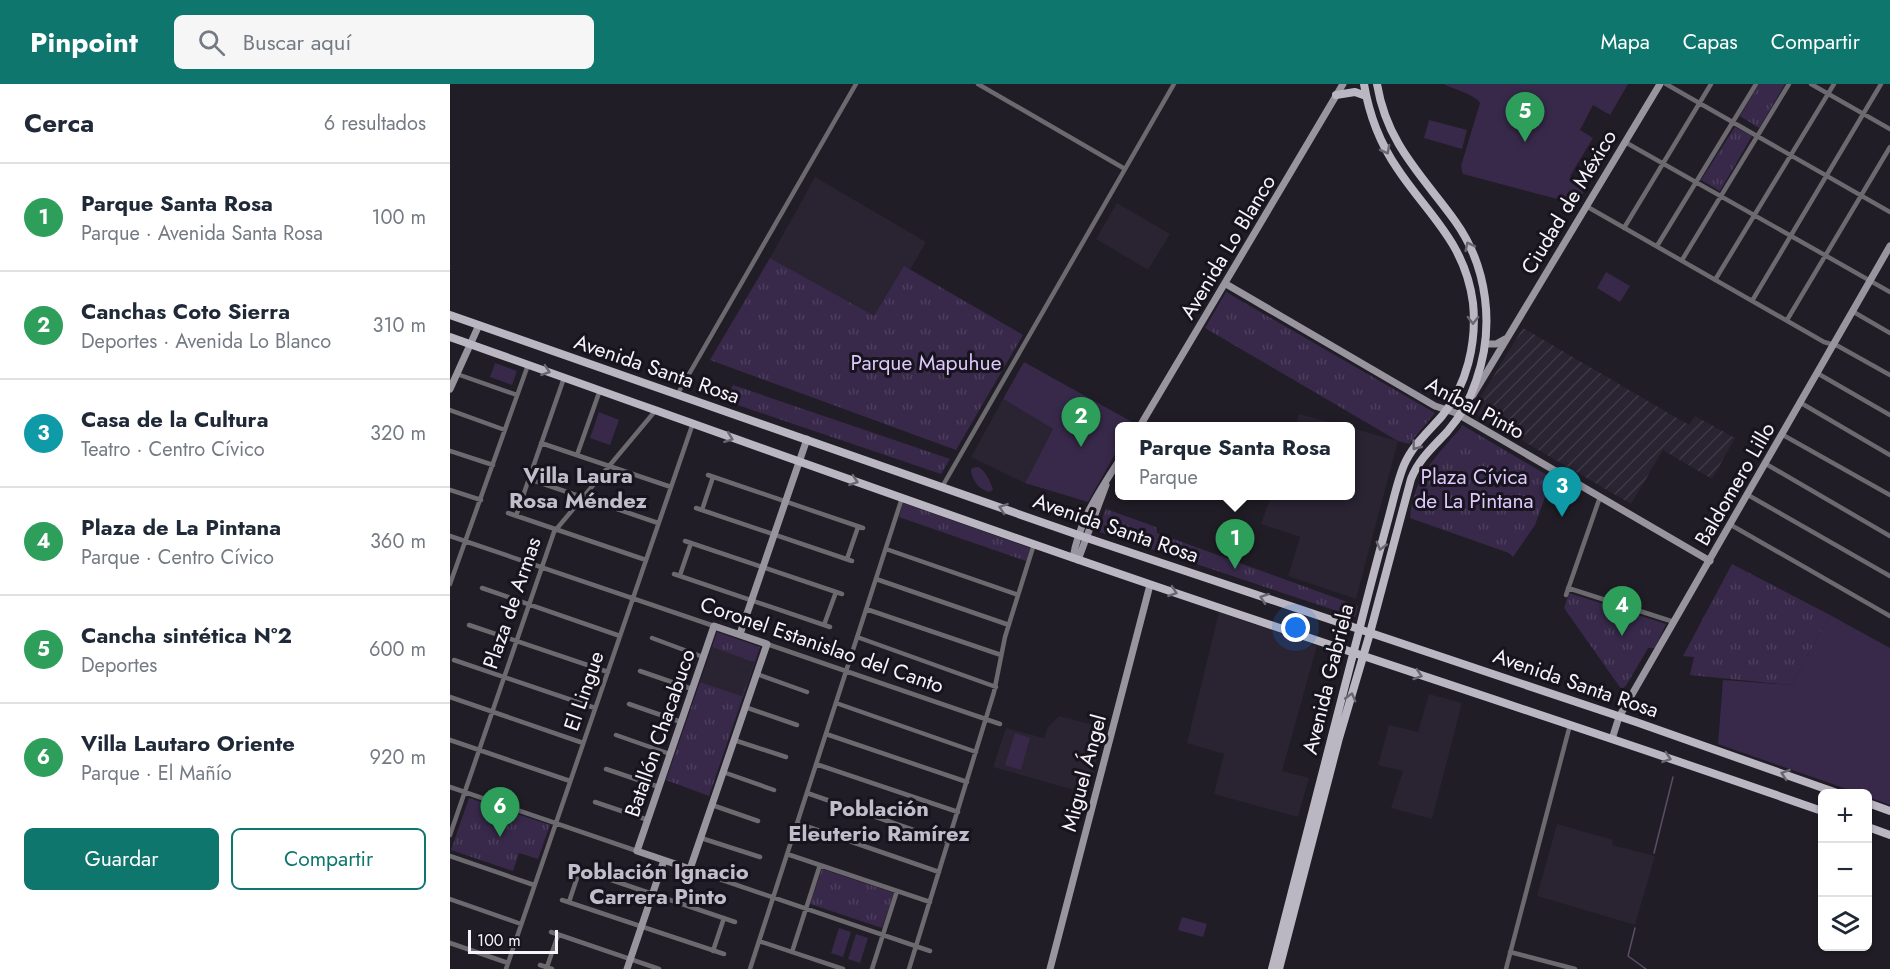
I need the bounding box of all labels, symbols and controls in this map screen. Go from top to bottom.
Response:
search box [174,15,594,69]
text: Pinpoint [30,22,138,63]
icon: search [195,26,228,59]
text: Buscar aquí [243,26,351,58]
text: Mapa [1601,27,1650,57]
text: Capas [1683,27,1738,57]
text: Compartir [1771,27,1860,57]
pin: 5 [1506,92,1544,142]
text: Cerca [24,104,94,142]
text: 6 resultados [324,109,426,138]
street label: Ciudad de México [1514,124,1624,280]
one-way arrow [1379,144,1390,155]
street label: Avenida Lo Blanco [1173,169,1283,325]
text: Parque Santa Rosa [81,187,273,219]
text: 1 [38,203,49,232]
text: 100 m [371,203,426,232]
text: Parque · Avenida Santa Rosa [81,219,323,248]
one-way arrow [1465,241,1476,252]
text: Canchas Coto Sierra [81,295,290,327]
text: 2 [37,311,50,340]
text: 310 m [372,311,426,340]
one-way arrow [1467,316,1479,325]
text: Deportes · Avenida Lo Blanco [81,327,331,356]
street label: Avenida Santa Rosa [570,327,744,411]
park label: Parque Mapuhue [851,348,1002,378]
one-way arrow [540,364,551,377]
street label: Aníbal Pinto [1420,369,1530,447]
pin: 2 [1062,398,1100,447]
text: Casa de la Cultura [81,403,269,435]
street label: Baldomero Lillo [1688,417,1782,551]
text: 3 [37,419,50,448]
text: 320 m [370,419,426,448]
popup [1115,422,1355,500]
one-way arrow [723,431,734,443]
text: Parque Santa Rosa [1139,431,1331,463]
text: Teatro · Centro Cívico [81,435,265,464]
one-way arrow [1412,440,1423,451]
district label: Villa Laura Rosa Méndez [509,459,647,516]
park label: Plaza Cívica de La Pintana [1414,462,1534,516]
text: Parque [1139,463,1198,492]
pin: 3 [1542,468,1582,517]
one-way arrow [848,474,859,487]
street label: Avenida Santa Rosa [1029,486,1203,570]
one-way arrow [998,503,1009,516]
text: Plaza de La Pintana [81,511,281,543]
pin: 1 [1216,520,1254,569]
text: 4 [37,527,50,556]
text: 360 m [370,527,426,556]
street label: Plaza de Armas [475,533,549,673]
one-way arrow [1376,540,1388,551]
text: Parque · Centro Cívico [81,543,274,572]
one-way arrow [1167,585,1178,598]
pin: 4 [1602,586,1642,636]
street label: Coronel Estanislao del Canto [696,589,948,701]
one-way arrow [1259,592,1270,605]
street label: Avenida Gabriela [1295,601,1361,757]
your location [1281,613,1310,642]
text: Cancha sintética N°2 [81,619,292,651]
text: 5 [37,635,50,664]
text: 600 m [369,635,426,664]
street label: Avenida Santa Rosa [1489,641,1663,725]
street label: Batallón Chacabuco [617,645,703,821]
street label: El Lingue [556,647,612,735]
text: Deportes [81,651,157,680]
one-way arrow [1412,668,1423,680]
one-way arrow [1344,692,1356,703]
street label: Miguel Ángel [1054,711,1114,835]
text: Villa Lautaro Oriente [81,727,295,759]
text: 6 [37,743,50,772]
text: 920 m [370,743,426,772]
one-way arrow [1661,750,1672,763]
text: Parque · El Mañío [81,759,232,788]
one-way arrow [1780,769,1791,782]
pin: 6 [481,788,520,837]
map controls [1818,789,1872,951]
button: + [1818,789,1872,843]
district label: Población Eleuterio Ramírez [788,792,970,849]
button: Guardar [24,828,219,890]
button: Compartir [231,828,426,890]
button: − [1818,843,1872,897]
district label: Población Ignacio Carrera Pinto [567,855,749,912]
button: layers [1818,897,1872,951]
scale bar [468,927,558,954]
text: 100 m [477,929,521,952]

